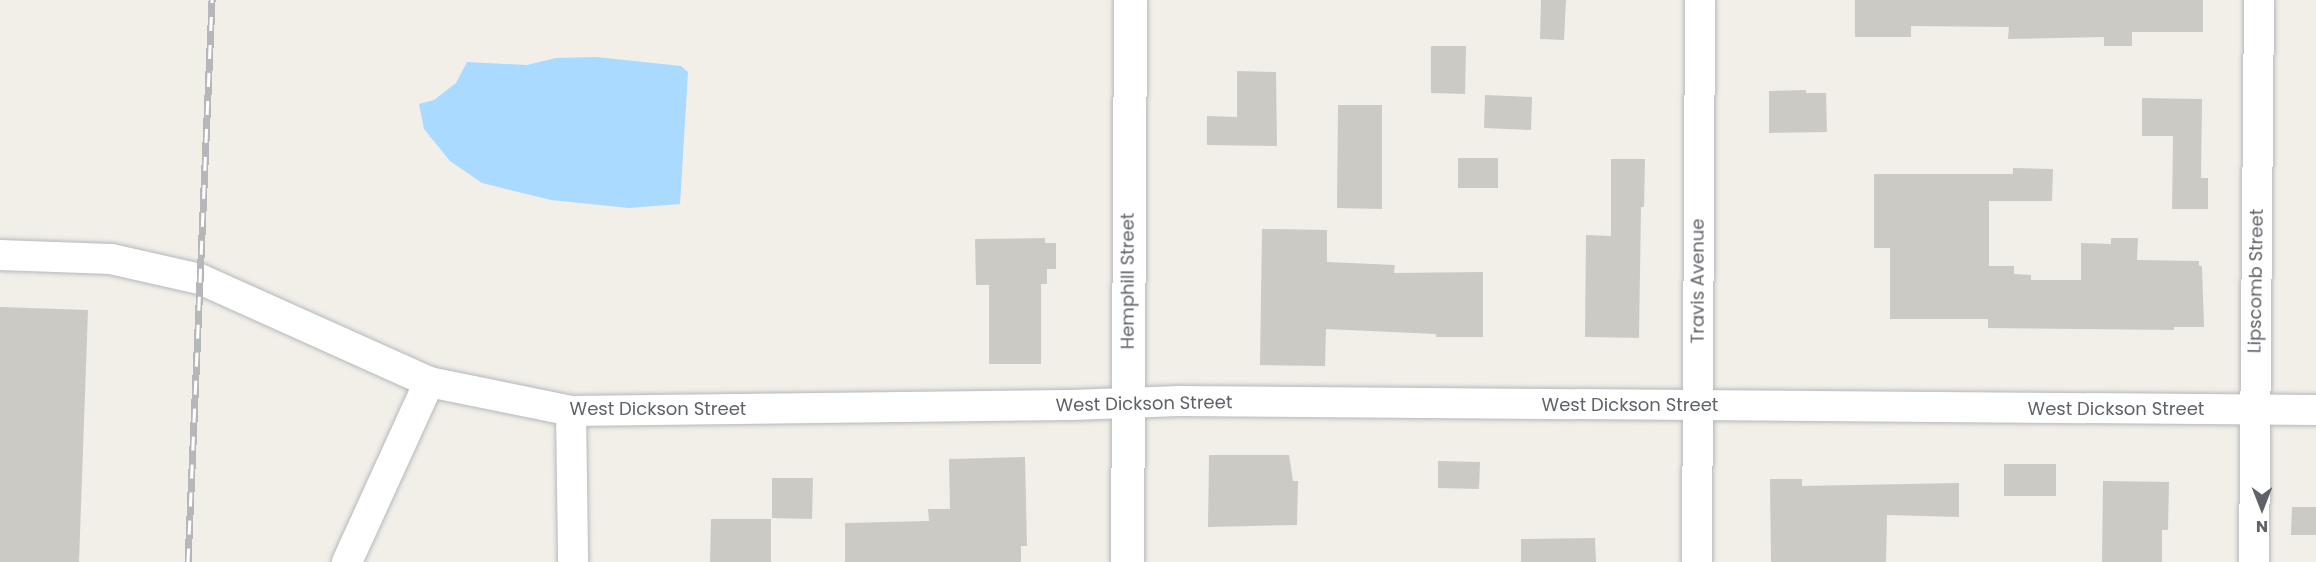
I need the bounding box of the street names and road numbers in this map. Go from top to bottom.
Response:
street label: Lipscomb Street [2244,209,2268,353]
street label: Hemphill Street [1117,213,1139,349]
street label: Travis Avenue [1687,219,1709,343]
street label: West Dickson Street [1055,392,1233,416]
street label: West Dickson Street [1542,394,1718,416]
street label: West Dickson Street [570,398,746,420]
street label: West Dickson Street [2028,398,2204,420]

